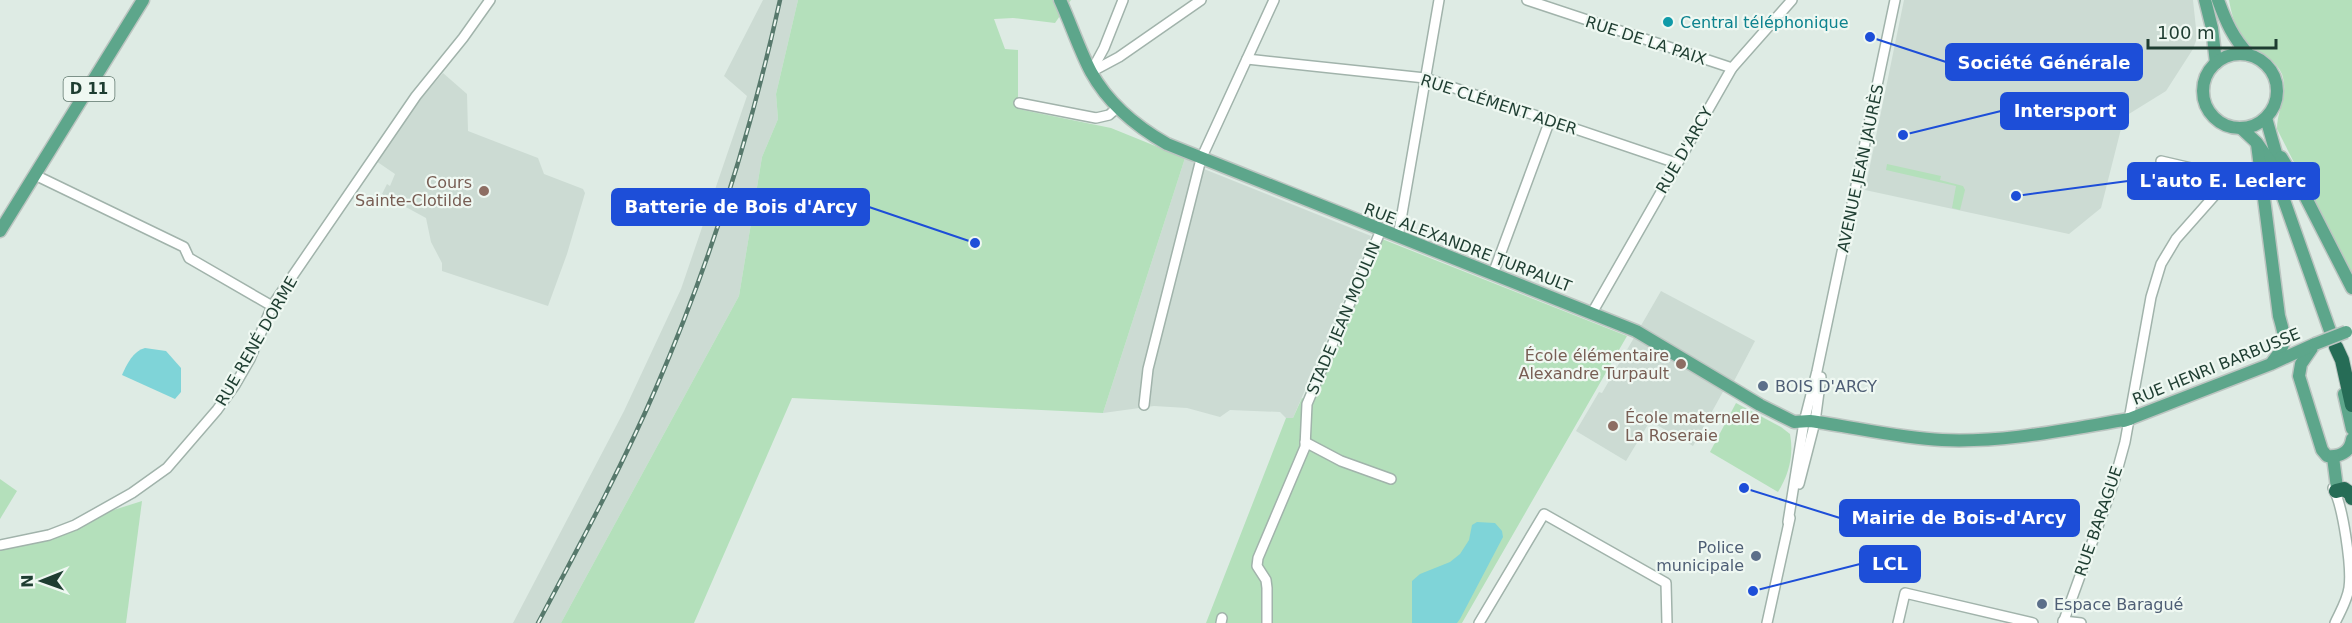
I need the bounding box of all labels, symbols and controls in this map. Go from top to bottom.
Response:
street label: RUE DE LA PAIX [1583,12,1709,69]
scale bar [2148,12,2276,50]
place label: Central téléphonique [1680,13,1849,32]
marker: Central téléphonique [1661,15,1675,29]
text: 100 m [2157,22,2215,43]
callout: Société Générale [1946,44,2142,80]
text: Société Générale [1958,52,2130,73]
street label: RUE CLÉMENT ADER [1418,70,1580,139]
road number: D 11 [64,77,115,101]
street label: AVENUE JEAN JAURÈS [1833,82,1888,254]
callout: Intersport [2001,93,2128,129]
text: Intersport [2014,100,2117,121]
street label: RUE D'ARCY [1652,103,1717,197]
callout: L'auto E. Leclerc [2128,163,2319,199]
text: L'auto E. Leclerc [2140,170,2306,191]
place label: Cours Sainte-Clotilde [355,173,472,210]
marker: Cours Sainte-Clotilde [477,184,491,198]
callout: Batterie de Bois d'Arcy [612,189,869,225]
text: Batterie de Bois d'Arcy [624,196,858,217]
street label: RUE ALEXANDRE TURPAULT [1361,199,1575,296]
street label: STADE JEAN MOULIN [1303,239,1384,397]
street label: RUE RENÉ DORME [212,273,301,409]
street label: RUE HENRI BARBUSSE [2130,324,2303,409]
place label: École élémentaire Alexandre Turpault [1518,346,1669,383]
marker: École élémentaire Alexandre Turpault [1674,357,1688,371]
place label: BOIS D'ARCY [1775,377,1877,396]
marker: BOIS D'ARCY [1756,379,1770,393]
place label: École maternelle La Roseraie [1625,408,1760,445]
marker: École maternelle La Roseraie [1606,419,1620,433]
street label: RUE BARAGUE [2071,464,2126,579]
callout: Mairie de Bois-d'Arcy [1840,500,2079,536]
text: Mairie de Bois-d'Arcy [1851,507,2067,528]
place label: Police municipale [1656,538,1744,575]
callout: LCL [1860,546,1920,582]
marker: Police municipale [1749,549,1763,563]
north arrow [12,551,72,611]
text: LCL [1872,553,1908,574]
text: N [18,574,37,588]
place label: Espace Baragué [2054,595,2183,614]
marker: Espace Baragué [2035,597,2049,611]

